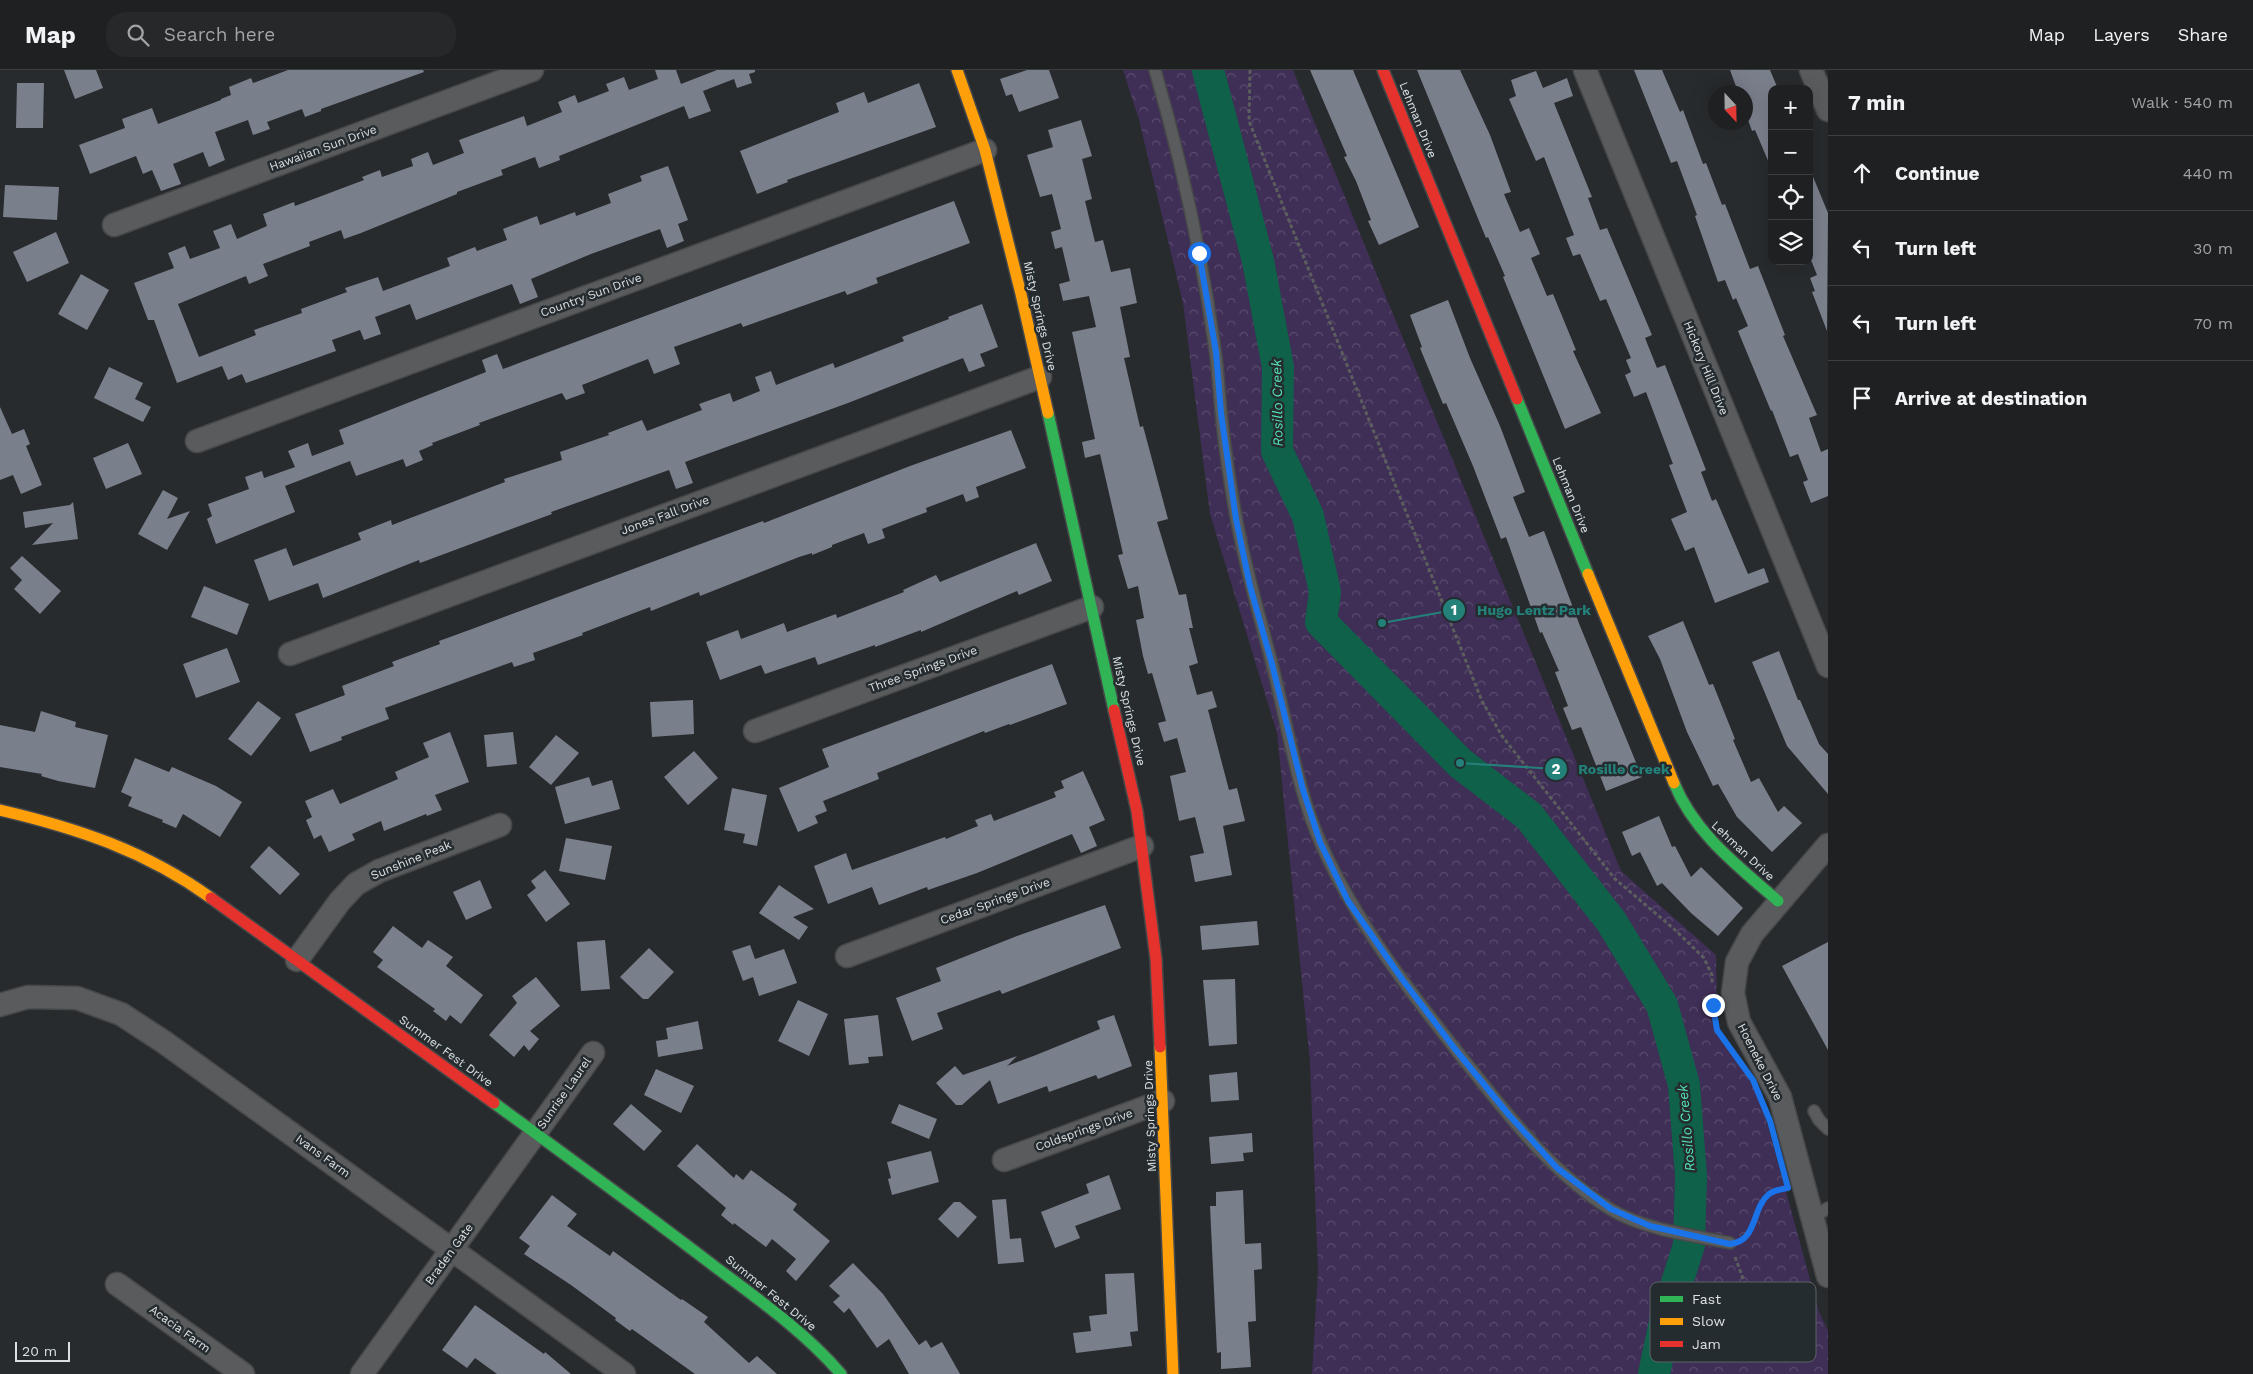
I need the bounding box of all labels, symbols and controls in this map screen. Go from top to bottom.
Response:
search box [106,12,456,57]
text: Map [25,21,76,49]
icon: search [124,21,152,49]
text: Search here [164,23,275,46]
text: Map [2028,24,2065,45]
text: Layers [2093,24,2150,45]
text: Share [2178,24,2228,45]
street label: Lehman Drive [1396,80,1440,160]
north arrow [1708,85,1753,130]
map controls [1768,85,1813,265]
button: + [1768,85,1813,130]
text: 7 min [1848,90,1905,115]
text: Walk · 540 m [2131,93,2233,112]
street label: Hawaiian Sun Drive [267,122,379,174]
button: − [1768,130,1813,175]
icon: ahead [1848,159,1876,187]
text: Continue [1895,162,1979,185]
text: 440 m [2183,164,2233,183]
button: locate [1768,175,1813,220]
button: layers [1768,220,1813,265]
icon: left [1848,234,1876,262]
text: Turn left [1895,237,1976,260]
text: 30 m [2193,239,2233,258]
route start [1188,242,1211,265]
street label: Misty Springs Drive [1021,260,1059,372]
street label: Country Sun Drive [539,270,643,320]
icon: left [1848,309,1876,337]
text: Turn left [1895,312,1976,335]
text: 70 m [2194,314,2233,333]
street label: Hickory Hill Drive [1681,319,1731,417]
water label: Rosillo Creek [1268,359,1286,447]
icon: arrive [1848,384,1876,412]
text: Arrive at destination [1895,387,2087,410]
street label: Lehman Drive [1549,455,1593,535]
street label: Jones Fall Drive [619,492,711,537]
callout: Hugo Lentz Park [1442,596,1601,625]
text: 1 [1451,601,1457,619]
text: Hugo Lentz Park [1477,602,1591,618]
street label: Three Springs Drive [867,643,979,695]
street label: Misty Springs Drive [1110,655,1148,767]
callout: Rosillo Creek [1543,754,1679,783]
text: 2 [1552,760,1561,778]
text: Rosillo Creek [1578,761,1670,777]
street label: Lehman Drive [1709,818,1777,884]
street label: Sunshine Peak [369,837,453,883]
street label: Cedar Springs Drive [938,875,1052,927]
route end [1702,994,1725,1017]
street label: Summer Fest Drive [396,1012,496,1090]
street label: Hoeneke Drive [1735,1021,1785,1103]
street label: Sunrise Laurel [534,1054,594,1132]
street label: Misty Springs Drive [1141,1060,1159,1172]
water label: Rosillo Creek [1674,1083,1698,1172]
street label: Coldsprings Drive [1033,1106,1135,1154]
street label: Ivans Farm [293,1131,353,1181]
street label: Braden Gate [422,1220,476,1287]
street label: Summer Fest Drive [723,1252,819,1334]
legend [1650,1282,1816,1362]
text: Fast [1692,1291,1721,1307]
street label: Acacia Farm [147,1302,213,1356]
text: Slow [1692,1313,1725,1329]
text: Jam [1692,1336,1721,1352]
scale bar [15,1339,70,1362]
text: 20 m [22,1343,57,1359]

